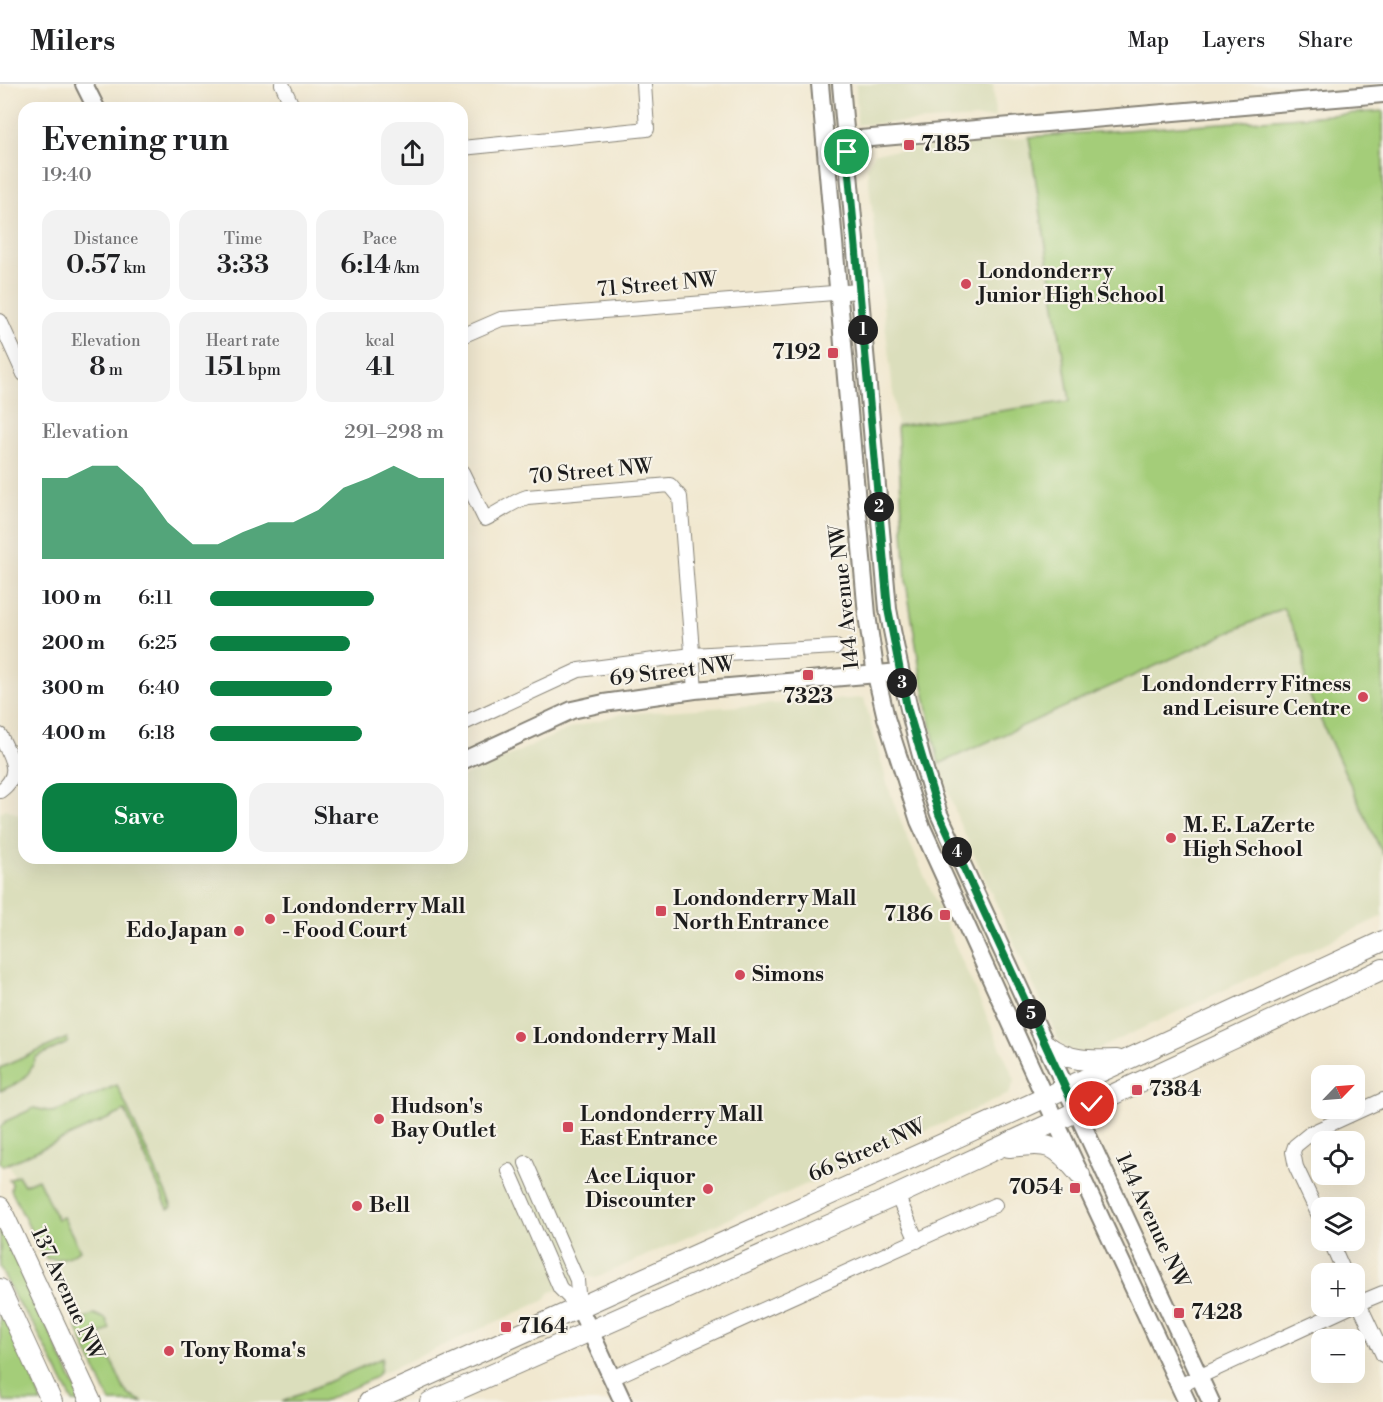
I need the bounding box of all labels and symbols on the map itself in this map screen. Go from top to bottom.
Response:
pin [821,126,872,177]
place label: 7185 [921,132,970,158]
marker: 7185 [902,138,916,152]
place label: Londonderry Junior High School [975,259,1165,309]
street label: 71 Street NW [596,267,719,303]
marker: Londonderry Junior High School [959,277,973,291]
pin: 1 [848,315,878,345]
place label: 7192 [772,340,821,366]
marker: 7192 [826,346,840,360]
street label: 70 Street NW [528,454,655,490]
pin: 2 [864,492,894,522]
street label: 144 Avenue NW [824,522,866,671]
street label: 69 Street NW [608,651,737,693]
marker: 7323 [801,668,815,682]
pin: 3 [887,668,917,698]
place label: Londonderry Fitness and Leisure Centre [1142,672,1351,722]
place label: 7323 [783,684,833,710]
marker: Londonderry Fitness and Leisure Centre [1356,690,1370,704]
place label: M. E. LaZerte High School [1183,813,1315,863]
marker: M. E. LaZerte High School [1164,831,1178,845]
pin: 4 [942,837,972,867]
place label: Londonderry Mall North Entrance [673,886,856,936]
place label: Londonderry Mall - Food Court [282,894,465,944]
place label: 7186 [884,902,933,928]
marker: Londonderry Mall North Entrance [654,904,668,918]
marker: 7186 [938,908,952,922]
marker: Londonderry Mall - Food Court [263,912,277,926]
place label: Edo Japan [126,918,227,944]
marker: Edo Japan [232,924,246,938]
place label: Simons [752,962,824,988]
marker: Simons [733,968,747,982]
pin: 5 [1016,999,1046,1029]
place label: Londonderry Mall [533,1024,716,1050]
marker: Londonderry Mall [514,1030,528,1044]
north arrow [1311,1065,1365,1119]
place label: 7384 [1149,1077,1202,1103]
pin [1066,1078,1117,1129]
marker: 7384 [1130,1083,1144,1097]
place label: Hudson's Bay Outlet [391,1094,496,1144]
place label: Londonderry Mall East Entrance [580,1102,763,1152]
marker: Hudson's Bay Outlet [372,1112,386,1126]
street label: 66 Street NW [804,1113,931,1188]
marker: Londonderry Mall East Entrance [561,1120,575,1134]
street label: 144 Avenue NW [1109,1149,1195,1294]
place label: Ace Liquor Discounter [584,1164,696,1214]
place label: 7054 [1009,1175,1063,1201]
marker: 7054 [1068,1181,1082,1195]
marker: Ace Liquor Discounter [701,1182,715,1196]
place label: Bell [369,1193,410,1219]
marker: Bell [350,1199,364,1213]
street label: 137 Avenue NW [25,1224,109,1365]
place label: 7428 [1191,1300,1243,1326]
marker: 7428 [1172,1306,1186,1320]
place label: 7164 [518,1314,568,1340]
marker: 7164 [499,1320,513,1334]
place label: Tony Roma's [181,1338,306,1364]
marker: Tony Roma's [162,1344,176,1358]

